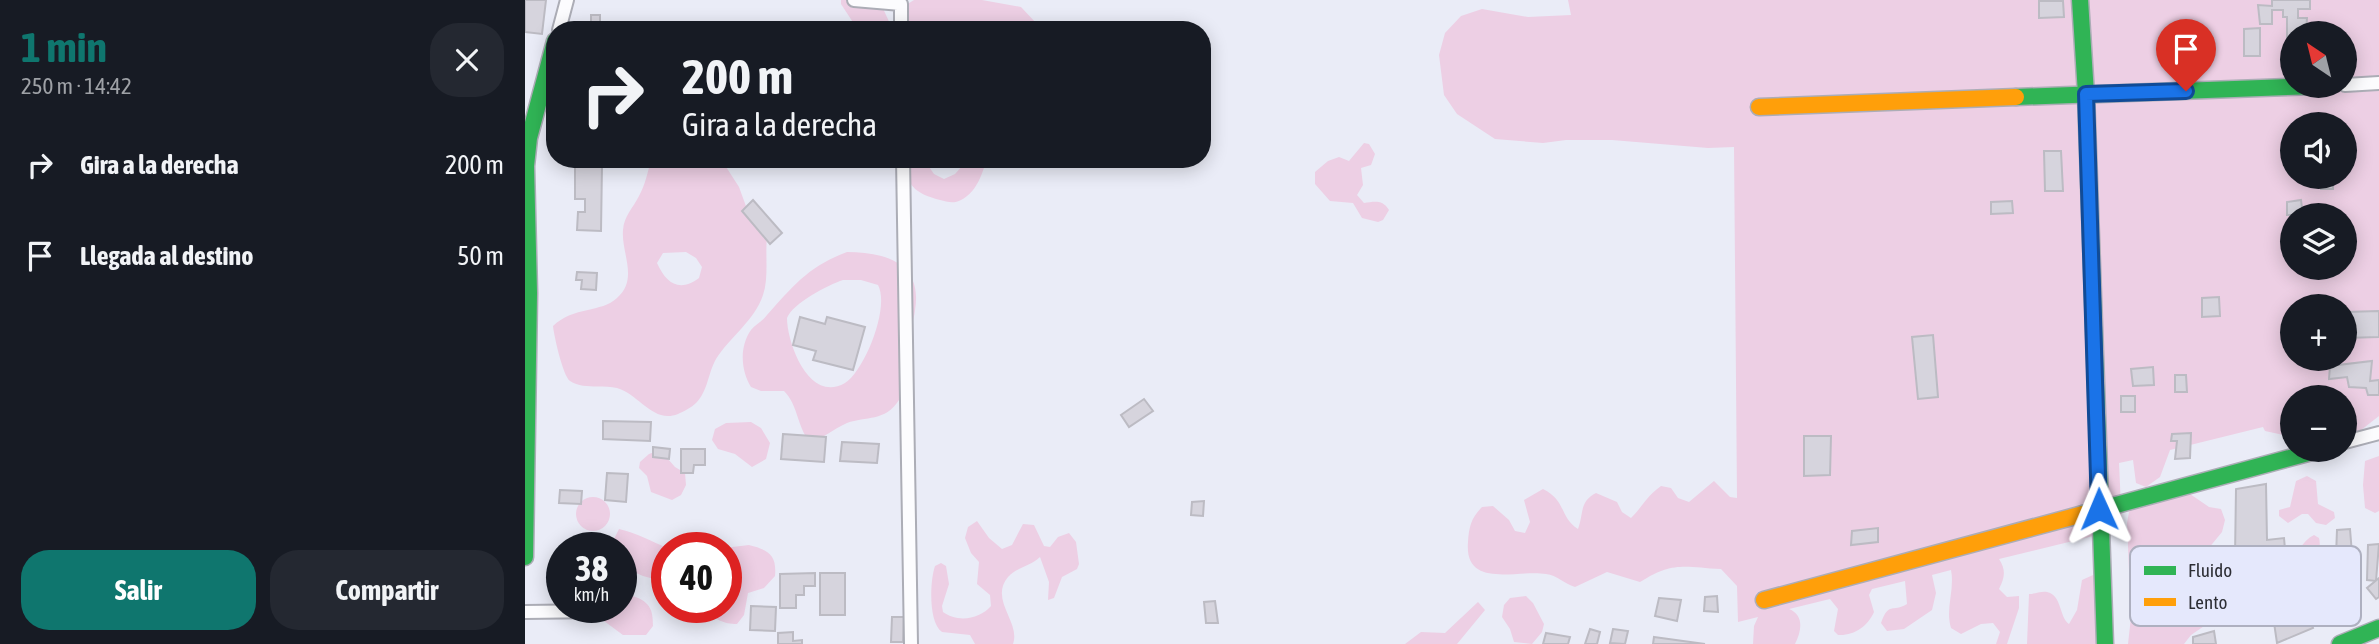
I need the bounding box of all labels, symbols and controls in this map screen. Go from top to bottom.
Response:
pin [2156,19,2216,91]
north arrow [2280,21,2357,98]
map controls [2280,21,2357,462]
text: 1 min [21,23,107,71]
button: close [430,23,504,97]
icon: arrive [2167,30,2205,68]
text: 200 m [682,48,793,104]
icon: right [567,49,658,140]
text: 250 m · 14:42 [21,73,132,99]
text: Gira a la derecha [682,106,877,143]
button: sound [2280,112,2357,189]
icon: right [21,146,59,184]
text: Gira a la derecha [80,150,239,180]
text: 200 m [445,150,504,180]
button: layers [2280,203,2357,280]
icon: arrive [21,237,59,275]
text: Llegada al destino [80,241,253,271]
text: 50 m [457,241,504,271]
button: + [2280,294,2357,371]
button: − [2280,385,2357,462]
position arrow [2062,472,2136,546]
speed limit sign: 40 [651,532,742,623]
legend [2130,546,2361,626]
text: 38 [575,548,608,588]
button: Salir [21,550,256,630]
button: Compartir [270,550,504,630]
text: Fluido [2188,559,2232,581]
text: km/h [574,584,609,605]
text: Lento [2188,591,2227,613]

